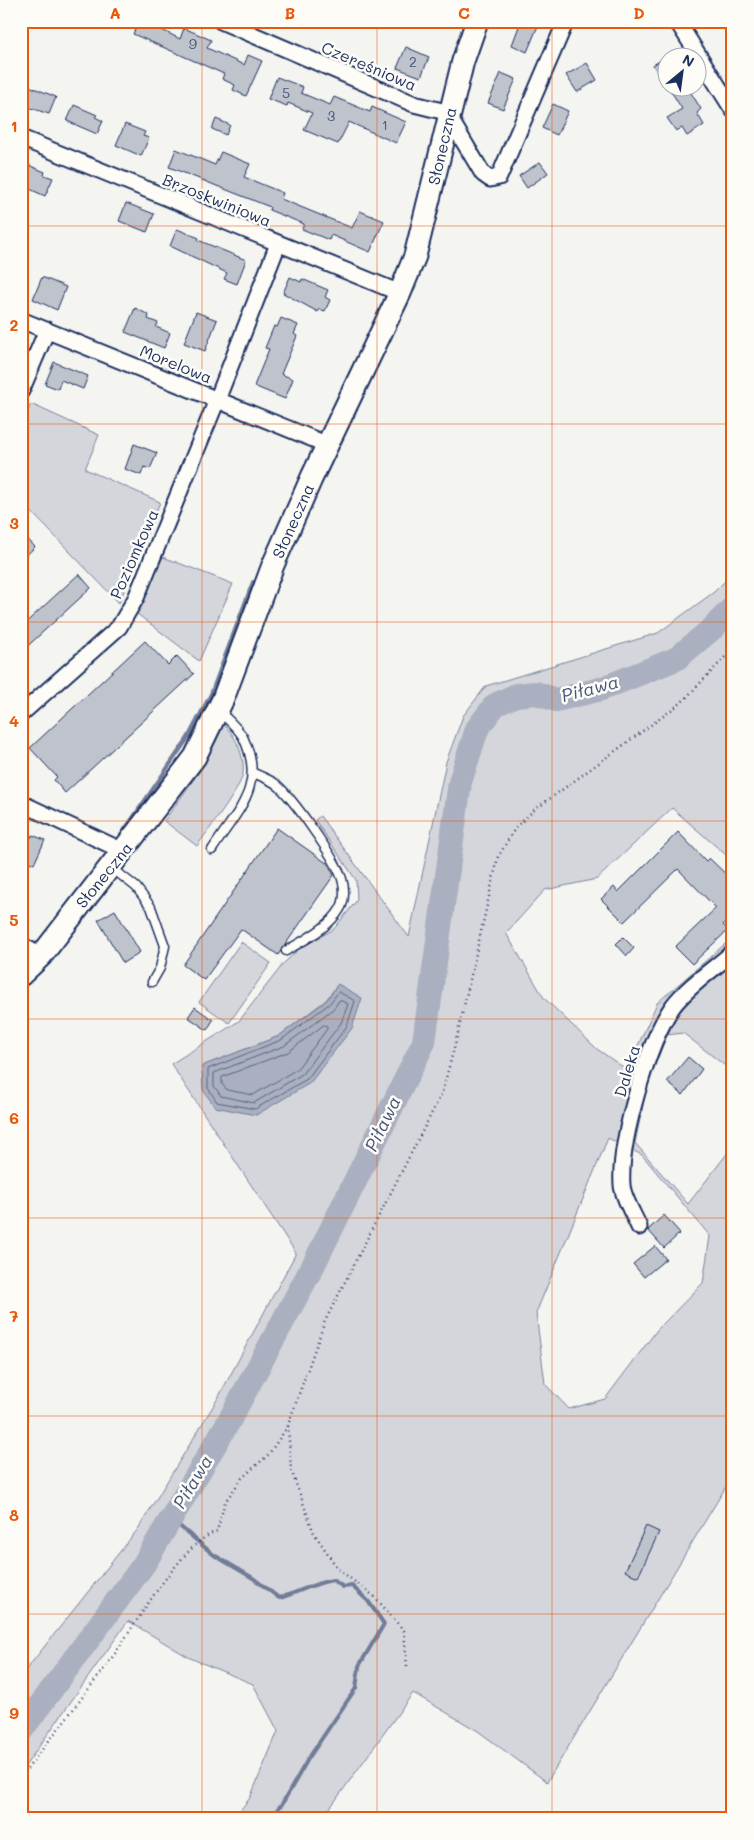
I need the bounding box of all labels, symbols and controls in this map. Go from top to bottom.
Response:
text: A [109,2,121,23]
text: B [285,2,295,23]
text: C [458,2,470,23]
text: D [633,2,645,23]
house number: 9 [189,34,197,53]
street label: Czereśniowa [318,36,420,95]
north arrow [656,48,706,98]
text: N [679,49,698,71]
house number: 2 [409,52,417,71]
house number: 5 [282,83,290,102]
street label: Słoneczna [422,105,461,187]
house number: 3 [327,106,335,125]
text: 1 [10,115,18,136]
house number: 1 [382,115,388,134]
street label: Brzoskwiniowa [160,168,275,231]
text: 2 [10,314,19,335]
street label: Morelowa [137,340,215,388]
street label: Słoneczna [267,480,318,561]
street label: Poziomkowa [104,506,163,602]
text: 3 [9,512,19,533]
water label: Piława [558,669,621,707]
text: 4 [9,710,19,731]
street label: Słoneczna [70,837,137,912]
text: 5 [9,909,19,930]
street label: Daleka [609,1042,644,1099]
water label: Piława [358,1092,406,1155]
text: 6 [9,1107,19,1128]
text: 7 [10,1305,19,1326]
water label: Piława [167,1450,217,1513]
text: 8 [9,1504,19,1525]
text: 9 [9,1702,19,1723]

